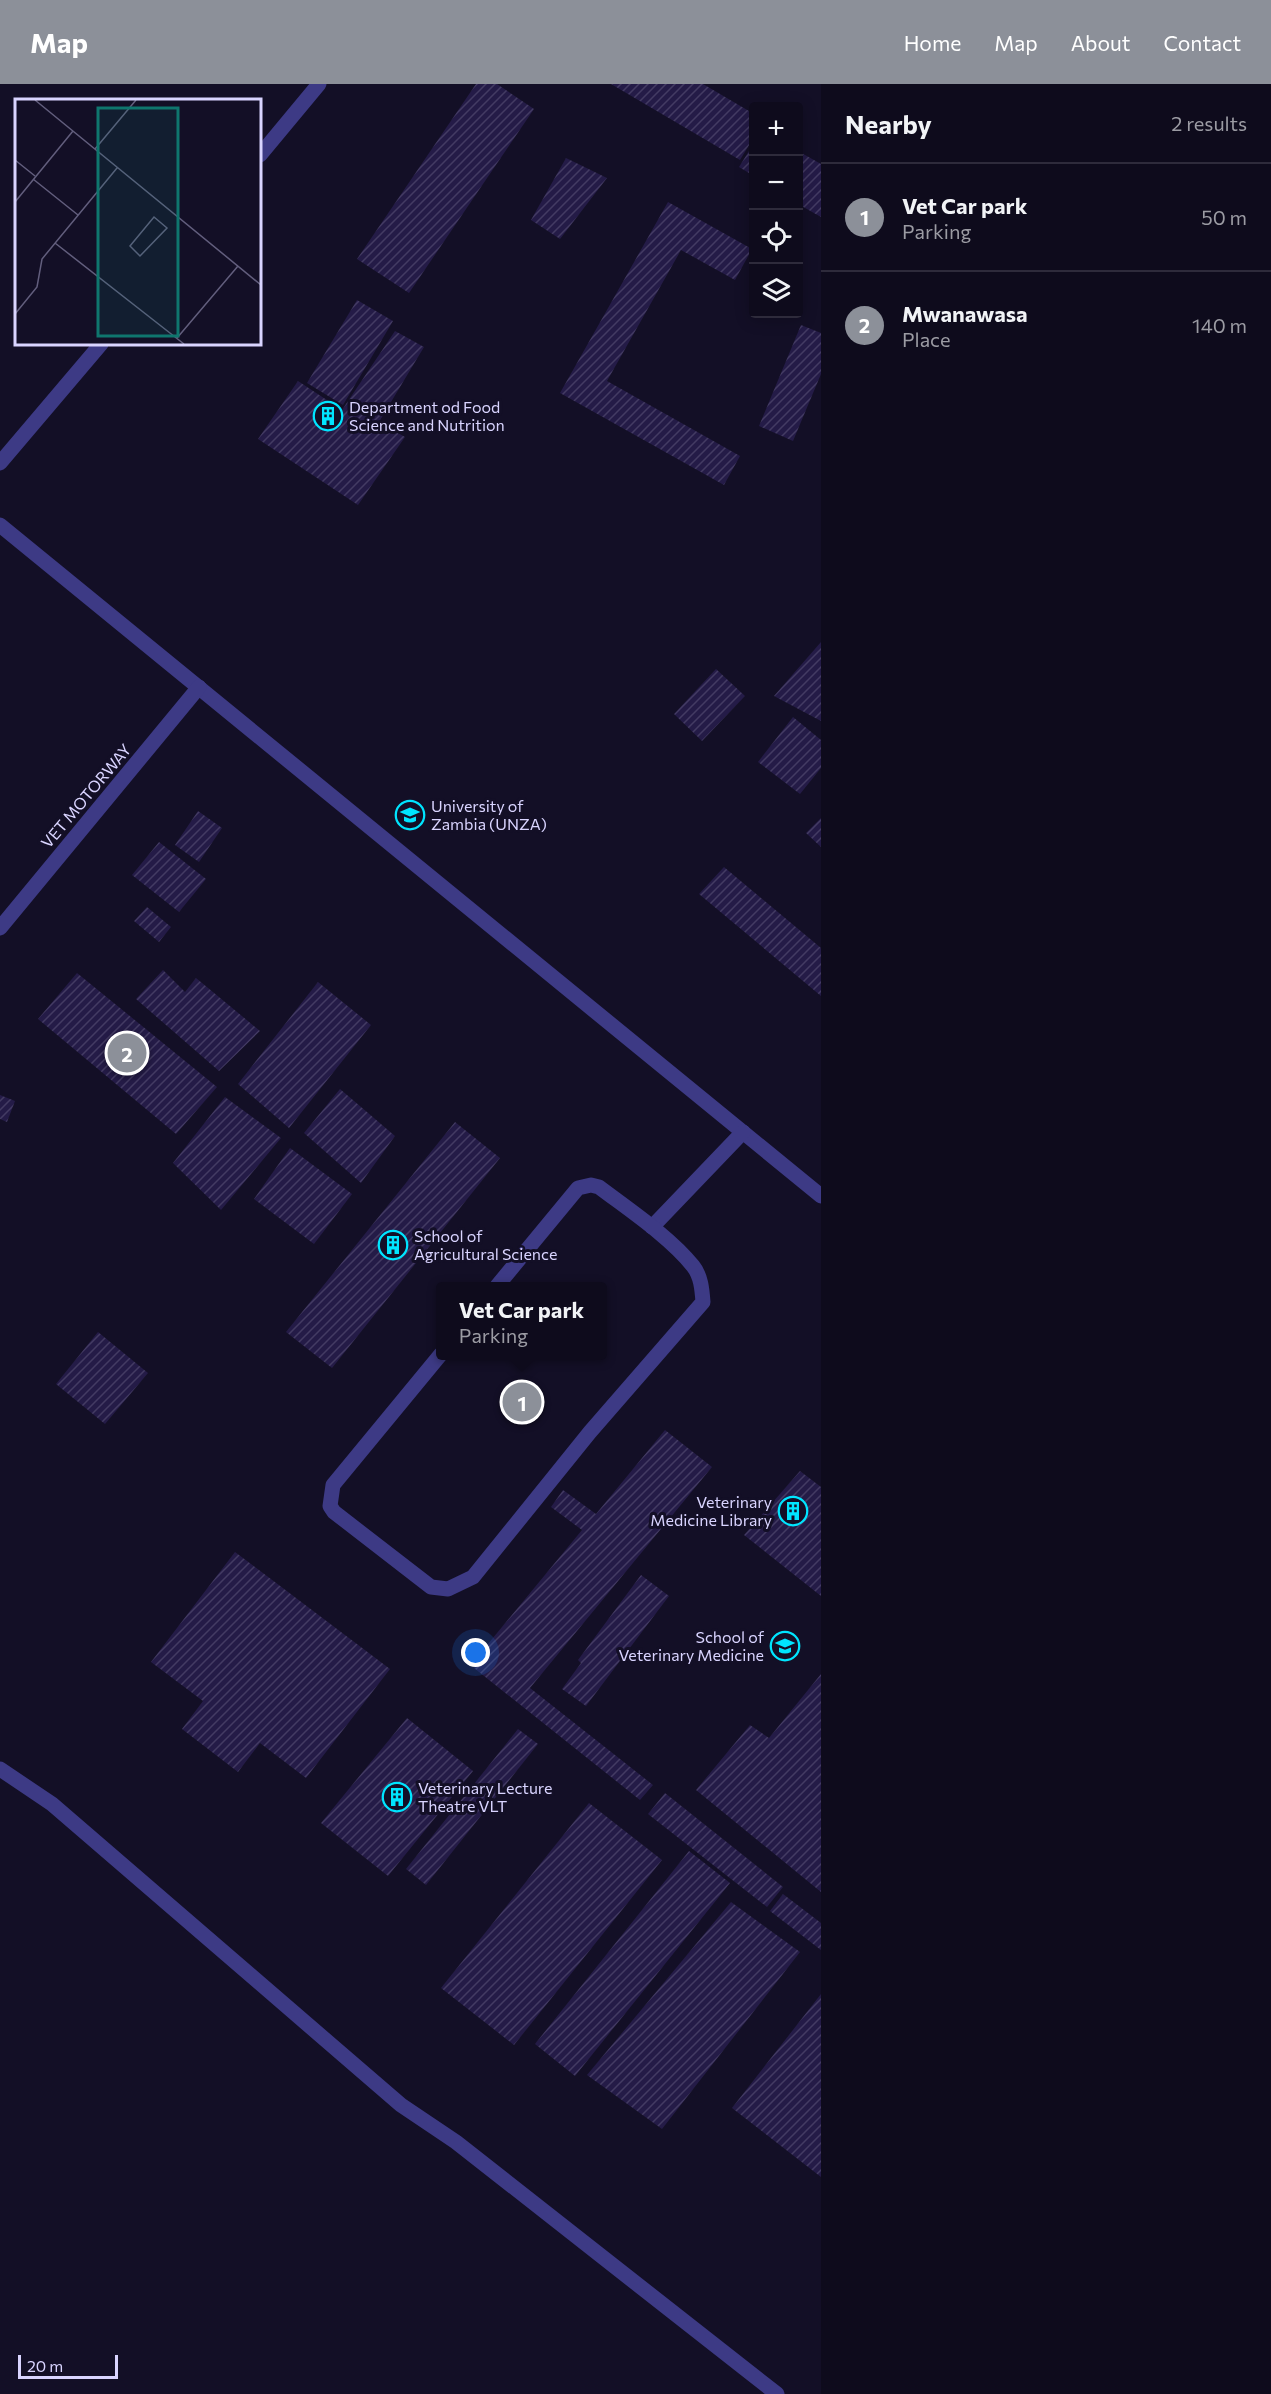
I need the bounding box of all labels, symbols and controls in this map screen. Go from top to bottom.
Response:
text: Map [30,25,88,59]
text: Home [904,30,961,55]
text: Map [994,30,1038,55]
text: About [1071,30,1130,55]
text: Contact [1163,30,1241,55]
inset map [15,99,261,345]
map controls [749,102,803,318]
button: + [749,102,803,156]
text: Nearby [845,108,932,139]
text: 2 results [1171,111,1247,135]
button: − [749,156,803,210]
text: Vet Car park [902,192,1027,219]
text: 1 [860,205,869,229]
text: 50 m [1201,205,1247,229]
button: locate [749,210,803,264]
text: Parking [902,219,971,243]
button: layers [749,264,803,318]
text: Mwanawasa [902,300,1028,327]
text: 2 [859,313,870,337]
text: 140 m [1192,313,1247,337]
text: Place [902,327,951,351]
place label: Department od Food Science and Nutrition [349,397,505,434]
building icon: Department od Food Science and Nutrition [312,400,344,432]
street label: VET MOTORWAY [37,739,135,852]
place label: University of Zambia (UNZA) [431,796,547,833]
school or university icon: University of Zambia (UNZA) [394,799,426,831]
pin: 2 [108,1030,146,1076]
place label: School of Agricultural Science [414,1226,557,1263]
building icon: School of Agricultural Science [377,1229,409,1261]
popup [436,1282,607,1360]
text: Vet Car park [459,1296,584,1323]
text: Parking [459,1323,528,1347]
pin: 1 [502,1380,542,1424]
place label: Veterinary Medicine Library [650,1492,772,1529]
building icon: Veterinary Medicine Library [777,1495,809,1527]
place label: School of Veterinary Medicine [618,1627,765,1664]
school or university icon: School of Veterinary Medicine [769,1630,801,1662]
your location [461,1638,490,1667]
place label: Veterinary Lecture Theatre VLT [418,1778,552,1815]
building icon: Veterinary Lecture Theatre VLT [381,1781,413,1813]
scale bar [18,2352,118,2380]
text: 20 m [27,2356,63,2375]

